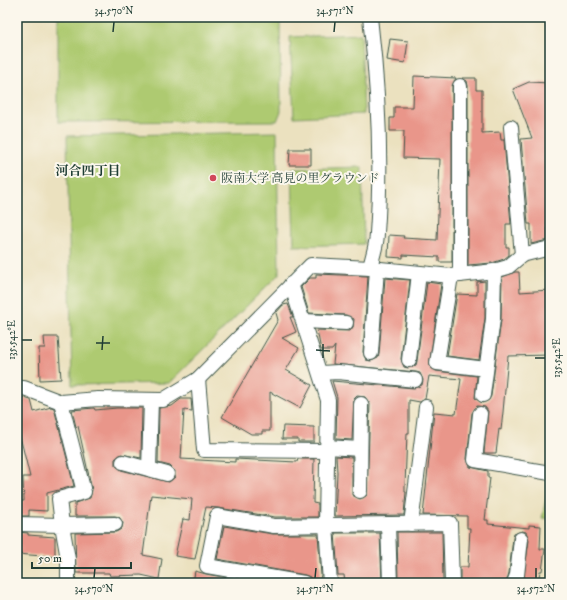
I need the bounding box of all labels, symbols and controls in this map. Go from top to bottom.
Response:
text: 34.570°N [94,5,134,17]
text: 34.571°N [316,5,354,17]
district label: 河合四丁目 [55,163,121,179]
place label: 阪南大学 高見の里グラウンド [221,171,380,186]
marker: 阪南大学 高見の里グラウンド [208,173,218,183]
text: 135.542°E [6,320,18,360]
text: 135.542°E [551,338,563,378]
scale bar [32,544,131,570]
text: 50 m [38,551,62,566]
text: 34.570°N [74,583,114,595]
text: 34.571°N [296,583,334,595]
text: 34.572°N [517,583,555,595]

